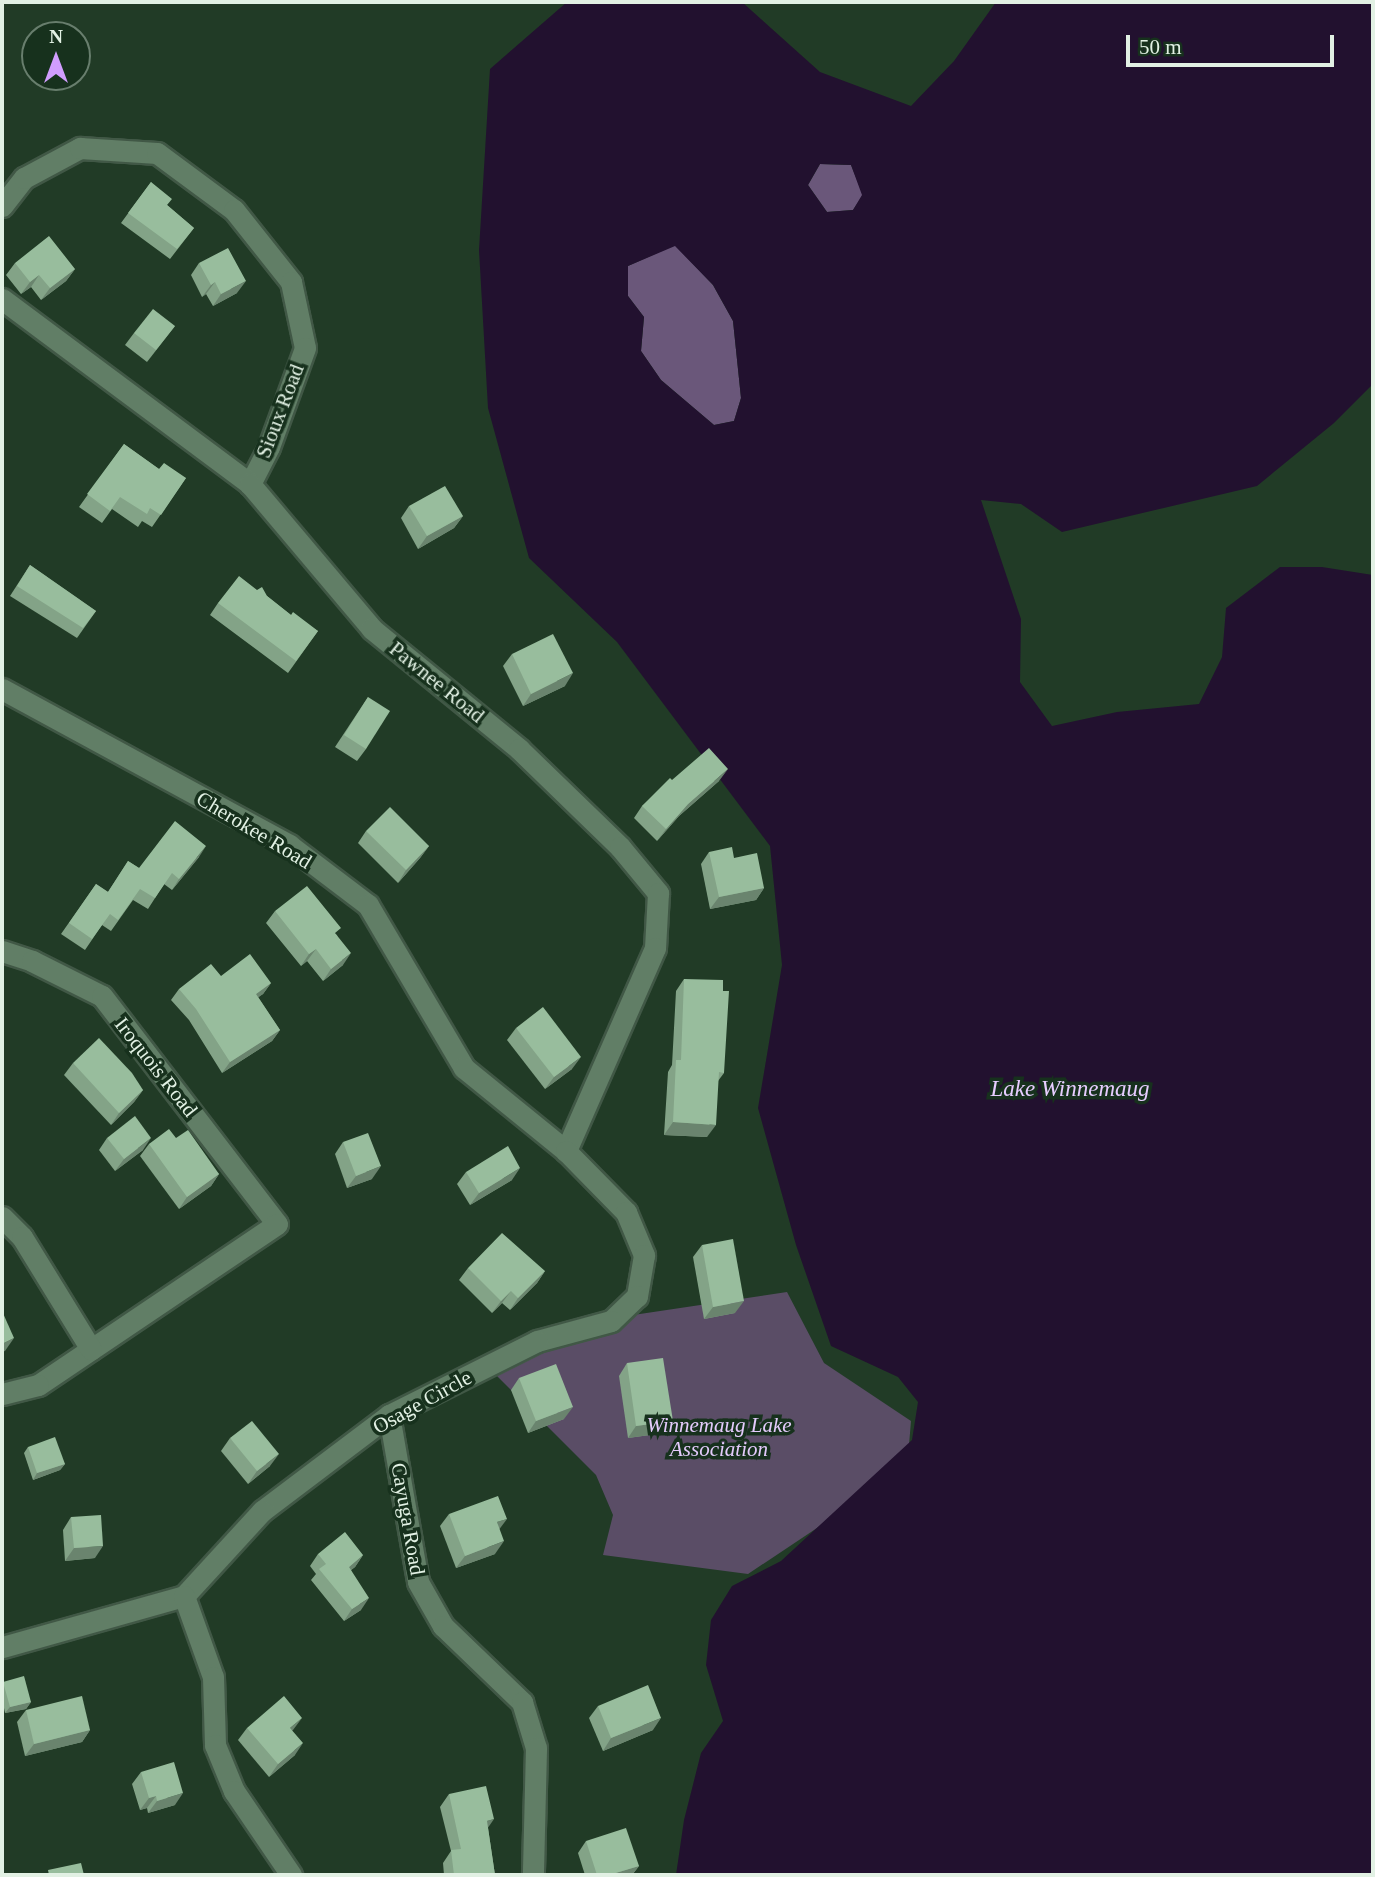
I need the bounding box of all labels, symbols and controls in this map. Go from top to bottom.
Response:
north arrow [21,21,91,91]
scale bar [1130,21,1338,65]
text: N [49,26,63,47]
text: 50 m [1139,35,1182,59]
street label: Sioux Road [251,360,309,462]
street label: Pawnee Road [384,636,490,728]
street label: Cherokee Road [192,786,316,874]
street label: Iroquois Road [109,1012,203,1122]
water label: Lake Winnemaug [990,1075,1150,1103]
street label: Osage Circle [368,1365,476,1439]
park label: Winnemaug Lake Association [646,1412,792,1462]
street label: Cayuga Road [386,1461,430,1577]

